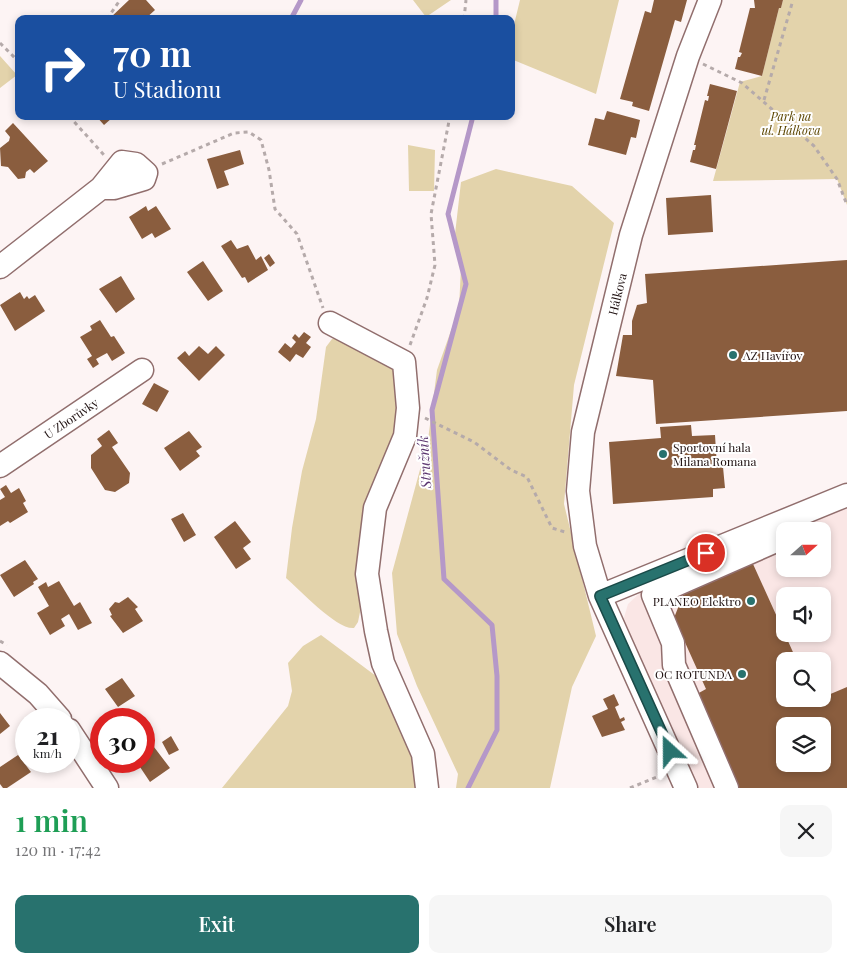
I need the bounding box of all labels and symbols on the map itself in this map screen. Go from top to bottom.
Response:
park label: Park na ul. Hálkova [761,108,821,138]
street label: Hálkova [604,271,630,317]
place label: AZ Havířov [742,347,803,363]
marker: AZ Havířov [727,349,739,361]
street label: U Zborůvky [41,394,101,442]
water label: Stružník [413,435,435,490]
place label: Sportovní hala Milana Romana [673,439,757,469]
marker: Sportovní hala Milana Romana [657,448,669,460]
north arrow [776,522,831,578]
pin [685,532,727,574]
place label: PLANEO Elektro [653,593,741,609]
marker: PLANEO Elektro [745,595,757,607]
place label: OC ROTUNDA [655,666,732,682]
marker: OC ROTUNDA [736,668,748,680]
speed limit sign: 30 [90,708,155,773]
position arrow [643,724,695,776]

